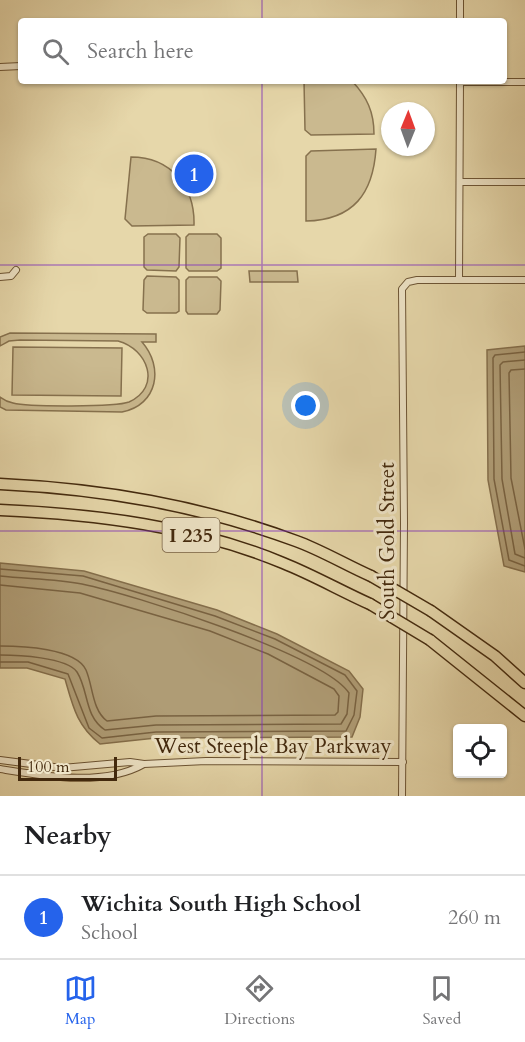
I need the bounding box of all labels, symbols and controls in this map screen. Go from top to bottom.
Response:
search box [18,18,507,84]
icon: search [39,35,72,68]
text: Search here [87,36,194,66]
north arrow [381,102,435,156]
pin: 1 [174,152,214,196]
your location [291,391,320,420]
street label: South Gold Street [373,462,402,620]
road number: I 235 [162,518,219,552]
map controls [453,724,507,778]
button: locate [453,724,507,778]
street label: West Steeple Bay Parkway [153,732,392,761]
scale bar [18,754,117,782]
text: 100 m [27,756,69,778]
text: Nearby [24,818,112,853]
text: Wichita South High School [81,889,361,919]
text: 1 [38,904,49,931]
text: 260 m [448,904,501,931]
text: School [81,919,138,946]
tab: Map [64,972,97,1030]
tab: Directions [224,972,295,1030]
tab: Saved [422,972,461,1030]

